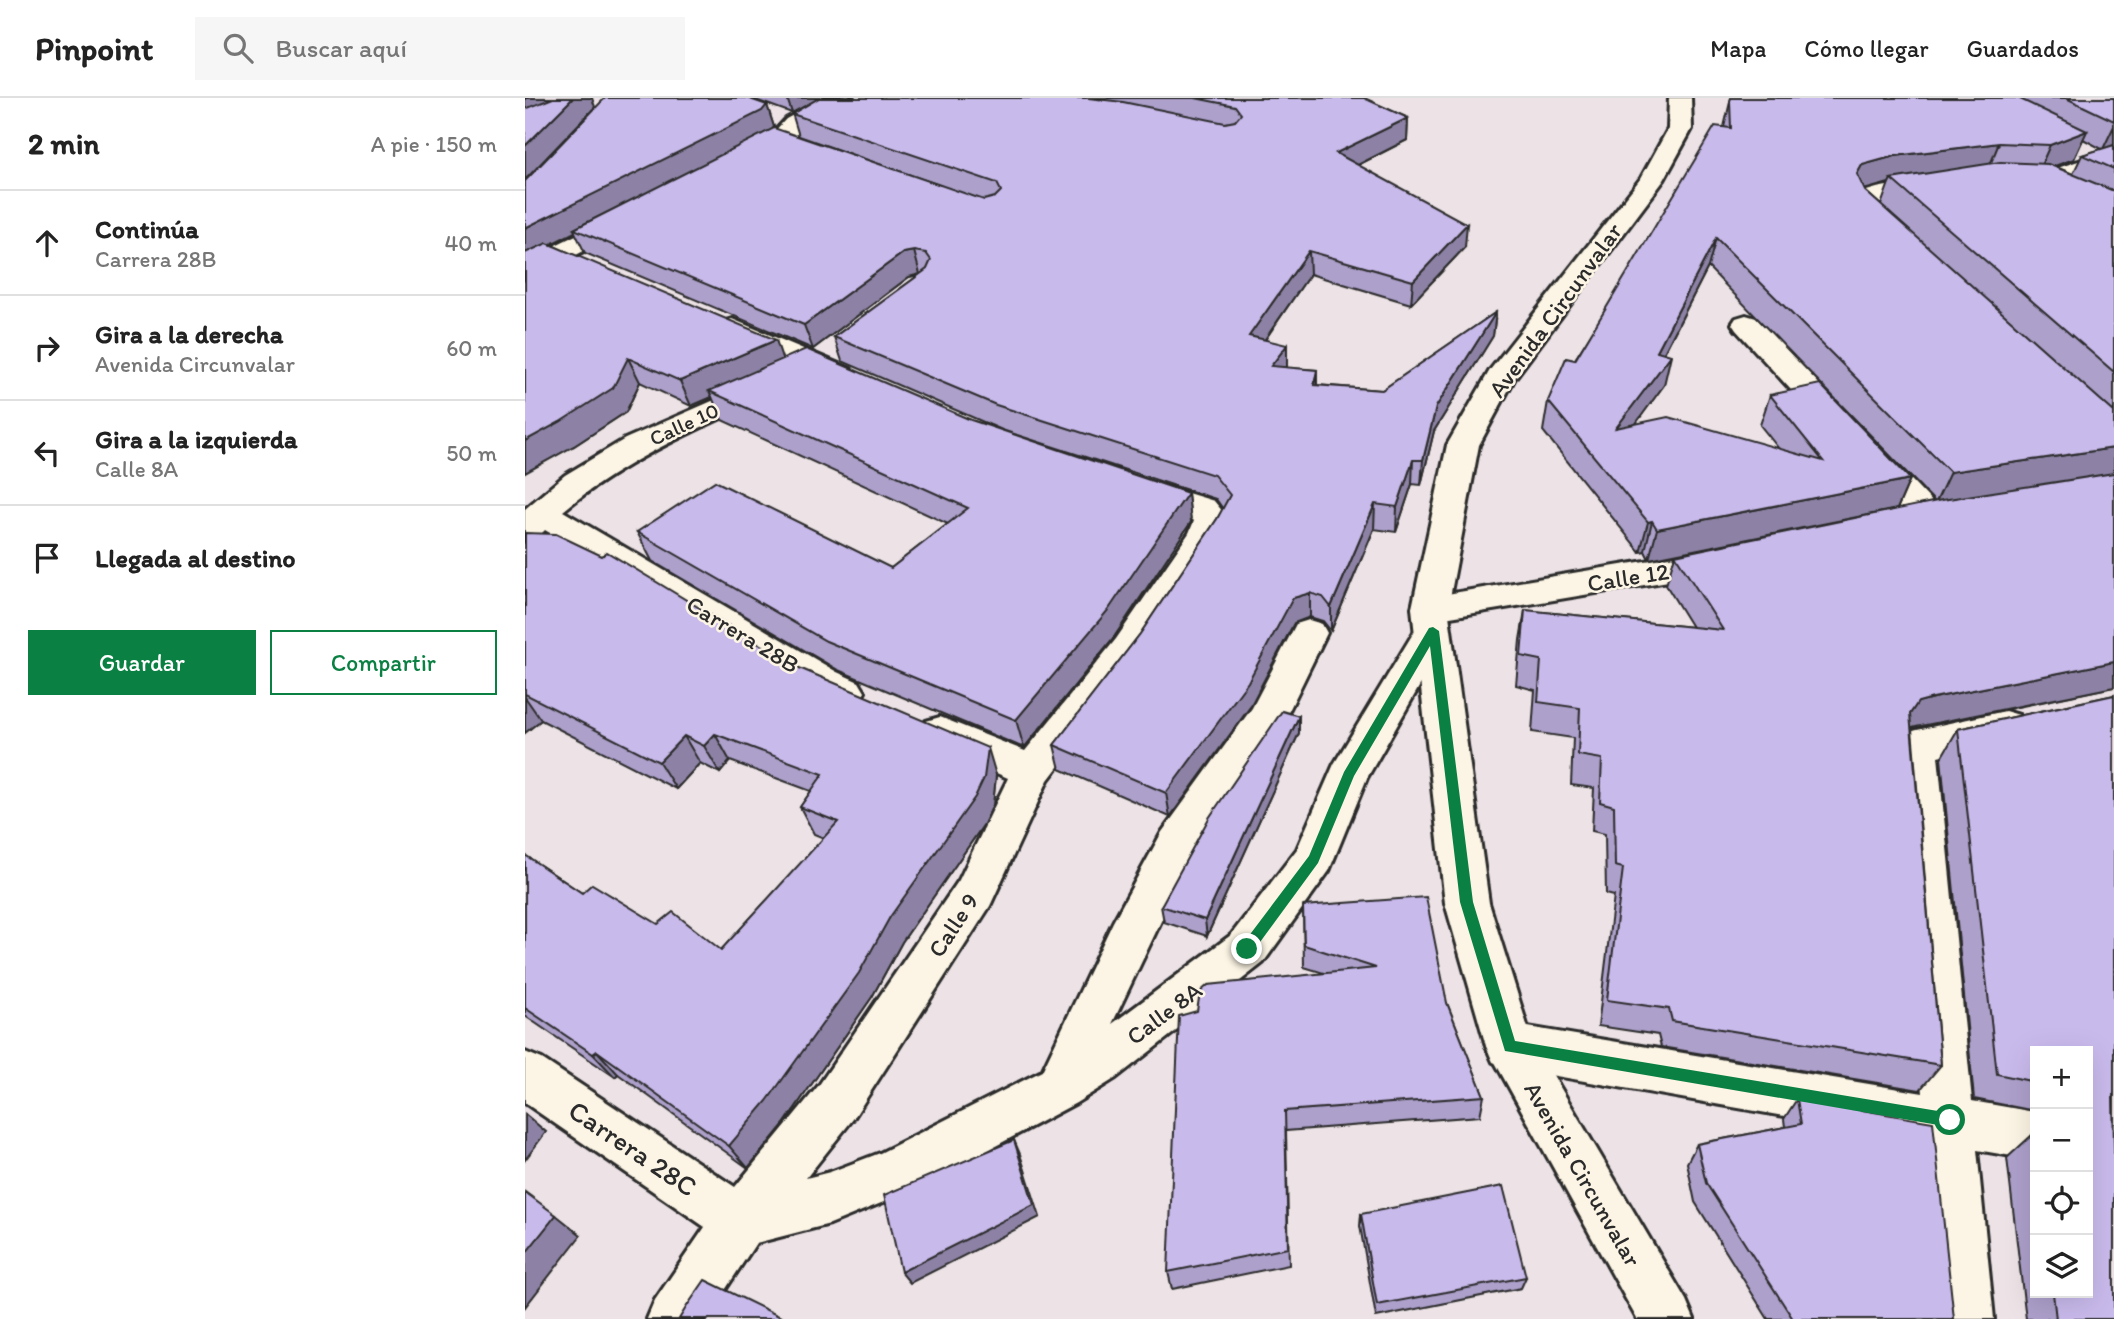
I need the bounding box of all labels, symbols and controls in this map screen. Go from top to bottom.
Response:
search box [195,17,685,80]
text: Pinpoint [35,29,153,68]
icon: search [219,29,257,67]
text: Buscar aquí [275,32,407,64]
text: Mapa [1710,34,1766,63]
text: Cómo llegar [1804,34,1929,63]
text: Guardados [1967,34,2079,63]
text: 2 min [28,125,99,162]
text: A pie · 150 m [371,130,497,158]
text: Continúa [95,213,199,245]
street label: Avenida Circunvalar [1482,217,1628,403]
icon: ahead [28,224,66,262]
text: 40 m [444,229,497,257]
text: Carrera 28B [95,245,216,273]
text: Gira a la derecha [95,318,283,350]
icon: right [28,329,66,367]
text: 60 m [446,334,497,362]
text: Avenida Circunvalar [95,350,295,378]
street label: Calle 10 [645,397,723,451]
text: Gira a la izquierda [95,423,298,455]
icon: left [28,434,66,472]
text: 50 m [446,439,497,467]
text: Calle 8A [95,455,178,483]
icon: arrive [28,539,66,577]
text: Llegada al destino [95,542,296,574]
street label: Calle 12 [1585,556,1671,598]
street label: Carrera 28B [681,589,805,679]
button: Guardar [28,630,256,695]
button: Compartir [270,630,497,695]
street label: Calle 9 [922,887,984,963]
route end [1231,933,1262,964]
street label: Calle 8A [1121,975,1207,1051]
map controls [2030,1046,2093,1298]
button: + [2030,1046,2093,1109]
street label: Avenida Circunvalar [1518,1076,1648,1272]
street label: Carrera 28C [562,1093,704,1203]
route start [1934,1104,1965,1135]
button: − [2030,1109,2093,1172]
button: locate [2030,1172,2093,1235]
button: layers [2030,1235,2093,1298]

